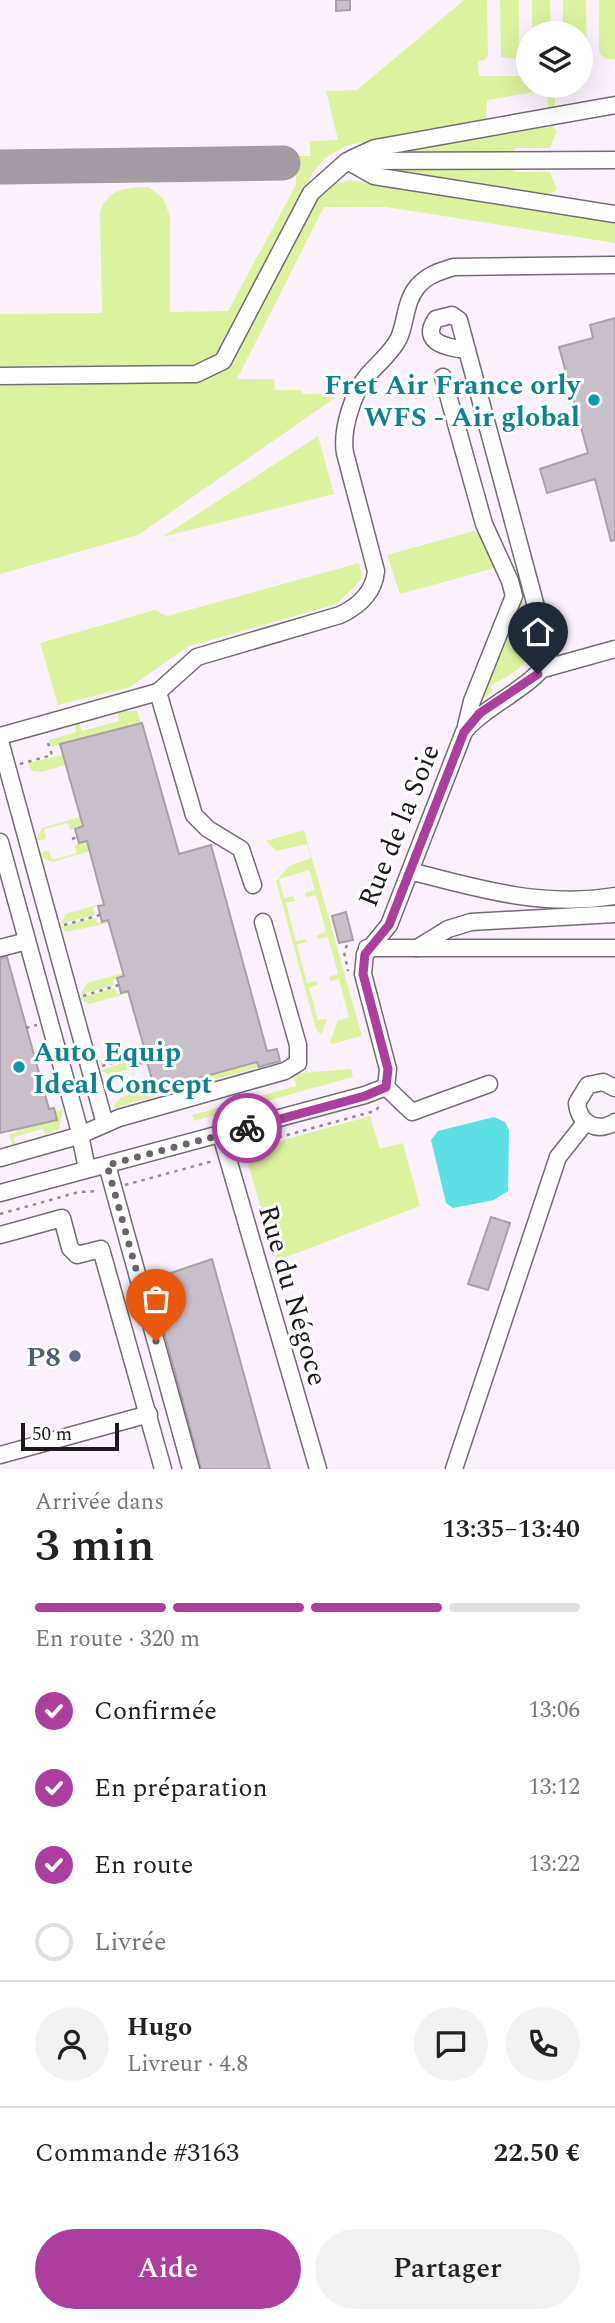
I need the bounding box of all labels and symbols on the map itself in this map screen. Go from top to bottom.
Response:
place label: Fret Air France orly WFS - Air global [324,364,582,439]
marker: Fret Air France orly WFS - Air global [586,392,602,408]
pin [508,602,568,674]
street label: Rue de la Soie [347,737,452,914]
place label: Auto Equip Ideal Concept [33,1031,213,1106]
marker: Auto Equip Ideal Concept [11,1059,27,1075]
courier [212,1093,282,1163]
street label: Rue du Négoce [246,1200,339,1391]
pin [126,1269,186,1341]
place label: P8 [26,1336,61,1379]
marker: P8 [67,1348,83,1364]
scale bar [21,1420,119,1452]

